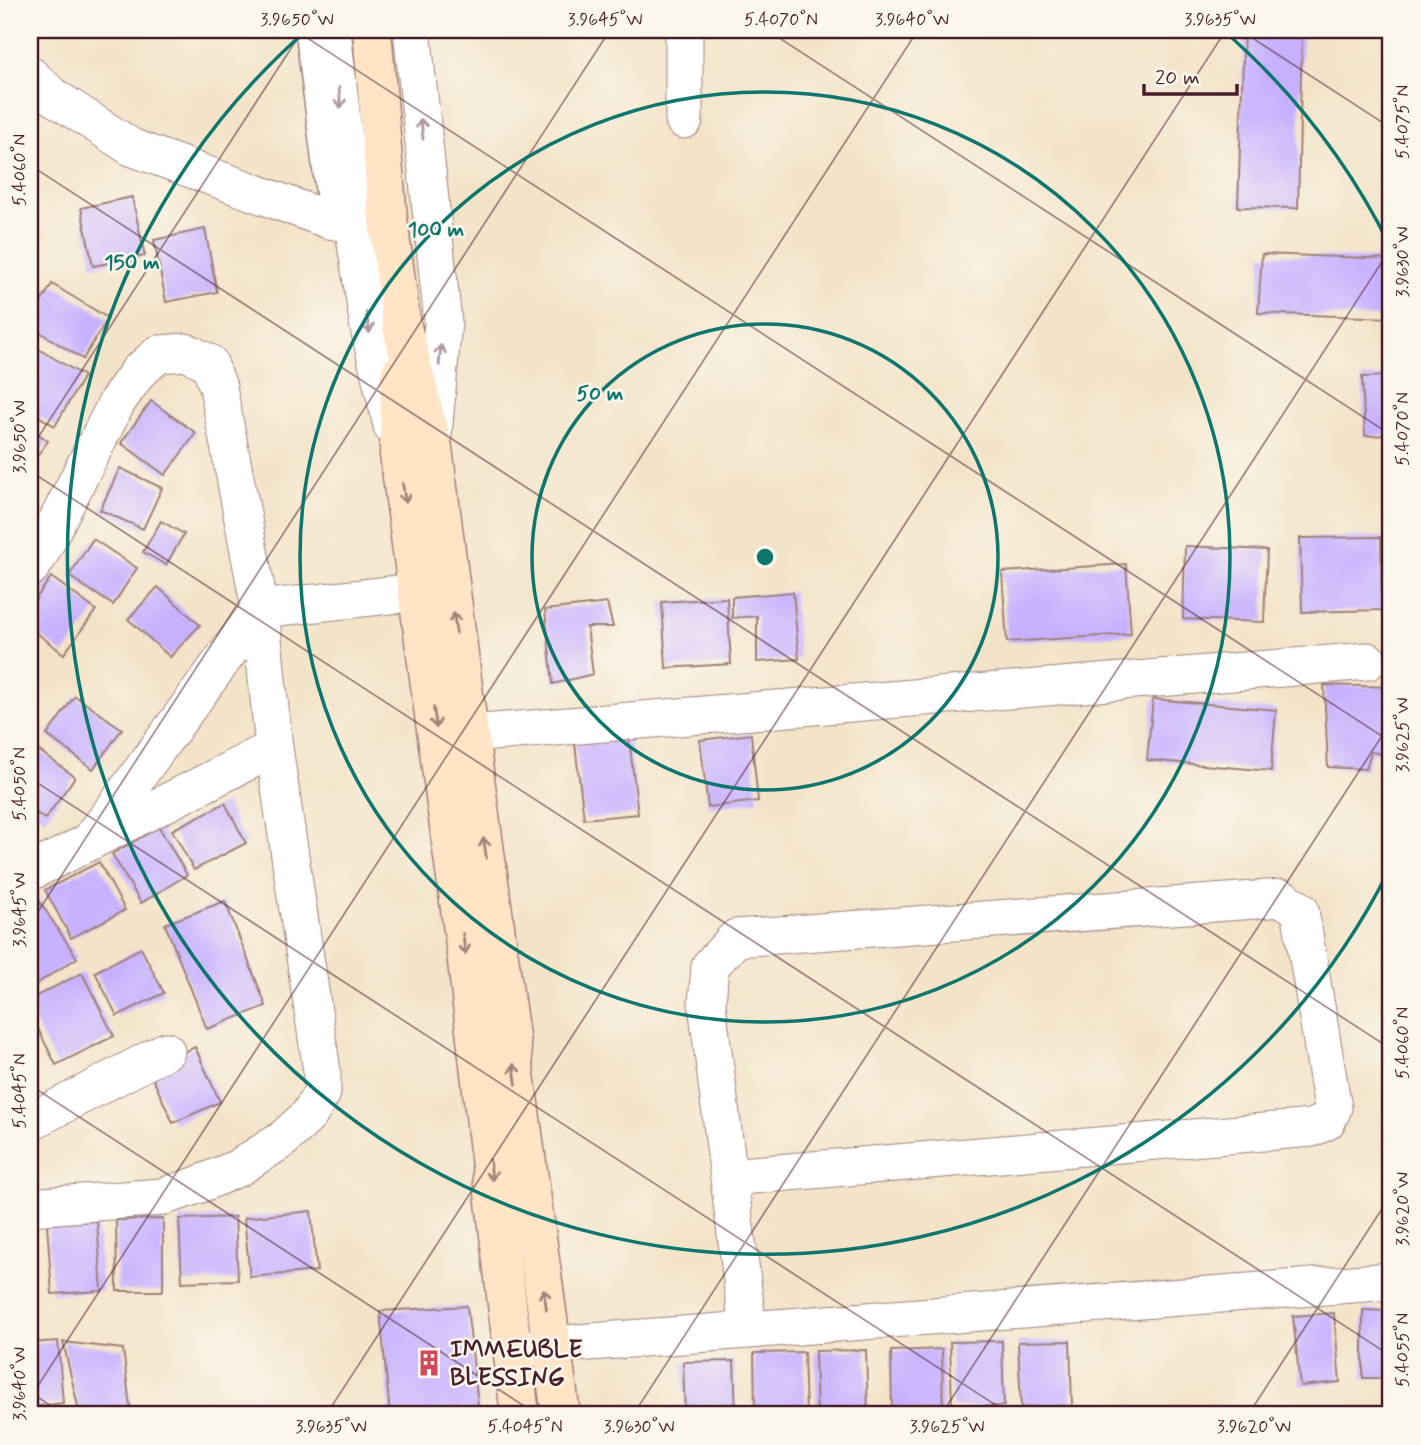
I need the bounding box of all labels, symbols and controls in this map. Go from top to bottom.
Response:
text: 3.9650°W [260,8,334,32]
text: 3.9645°W [568,8,642,32]
text: 5.4070°N [744,8,818,32]
text: 3.9640°W [875,8,949,32]
text: 3.9635°W [1184,8,1256,32]
scale bar [1144,52,1237,96]
text: 20 m [1155,64,1200,92]
text: 5.4075°N [1391,85,1415,159]
one-way arrow [333,86,346,108]
one-way arrow [415,118,428,141]
text: 5.4060°N [8,134,32,206]
text: 100 m [408,216,464,244]
text: 3.9630°W [1391,227,1415,297]
text: 150 m [104,249,160,277]
one-way arrow [362,311,375,334]
one-way arrow [434,344,447,367]
text: 50 m [577,380,624,408]
text: 5.4070°N [1391,392,1415,466]
text: 3.9650°W [8,400,32,474]
one-way arrow [398,481,411,504]
centre of rings [753,545,777,569]
one-way arrow [448,612,461,634]
text: 3.9625°W [1391,697,1415,773]
one-way arrow [428,706,441,729]
text: 5.4050°N [8,747,32,821]
one-way arrow [478,837,491,860]
text: 3.9645°W [8,873,32,947]
one-way arrow [458,932,471,954]
text: 5.4060°N [1391,1007,1415,1079]
text: 5.4045°N [8,1053,32,1129]
one-way arrow [508,1063,521,1085]
one-way arrow [485,1158,498,1180]
text: 3.9620°W [1391,1172,1415,1246]
one-way arrow [538,1288,551,1311]
text: 5.4055°N [1391,1313,1415,1387]
place label: IMMEUBLE BLESSING [450,1335,582,1394]
text: 3.9640°W [8,1347,32,1421]
building icon: IMMEUBLE BLESSING [414,1348,444,1378]
text: 3.9635°W [295,1415,367,1439]
text: 5.4045°N [487,1415,563,1439]
text: 3.9630°W [604,1415,674,1439]
text: 3.9625°W [909,1415,985,1439]
text: 3.9620°W [1217,1415,1291,1439]

